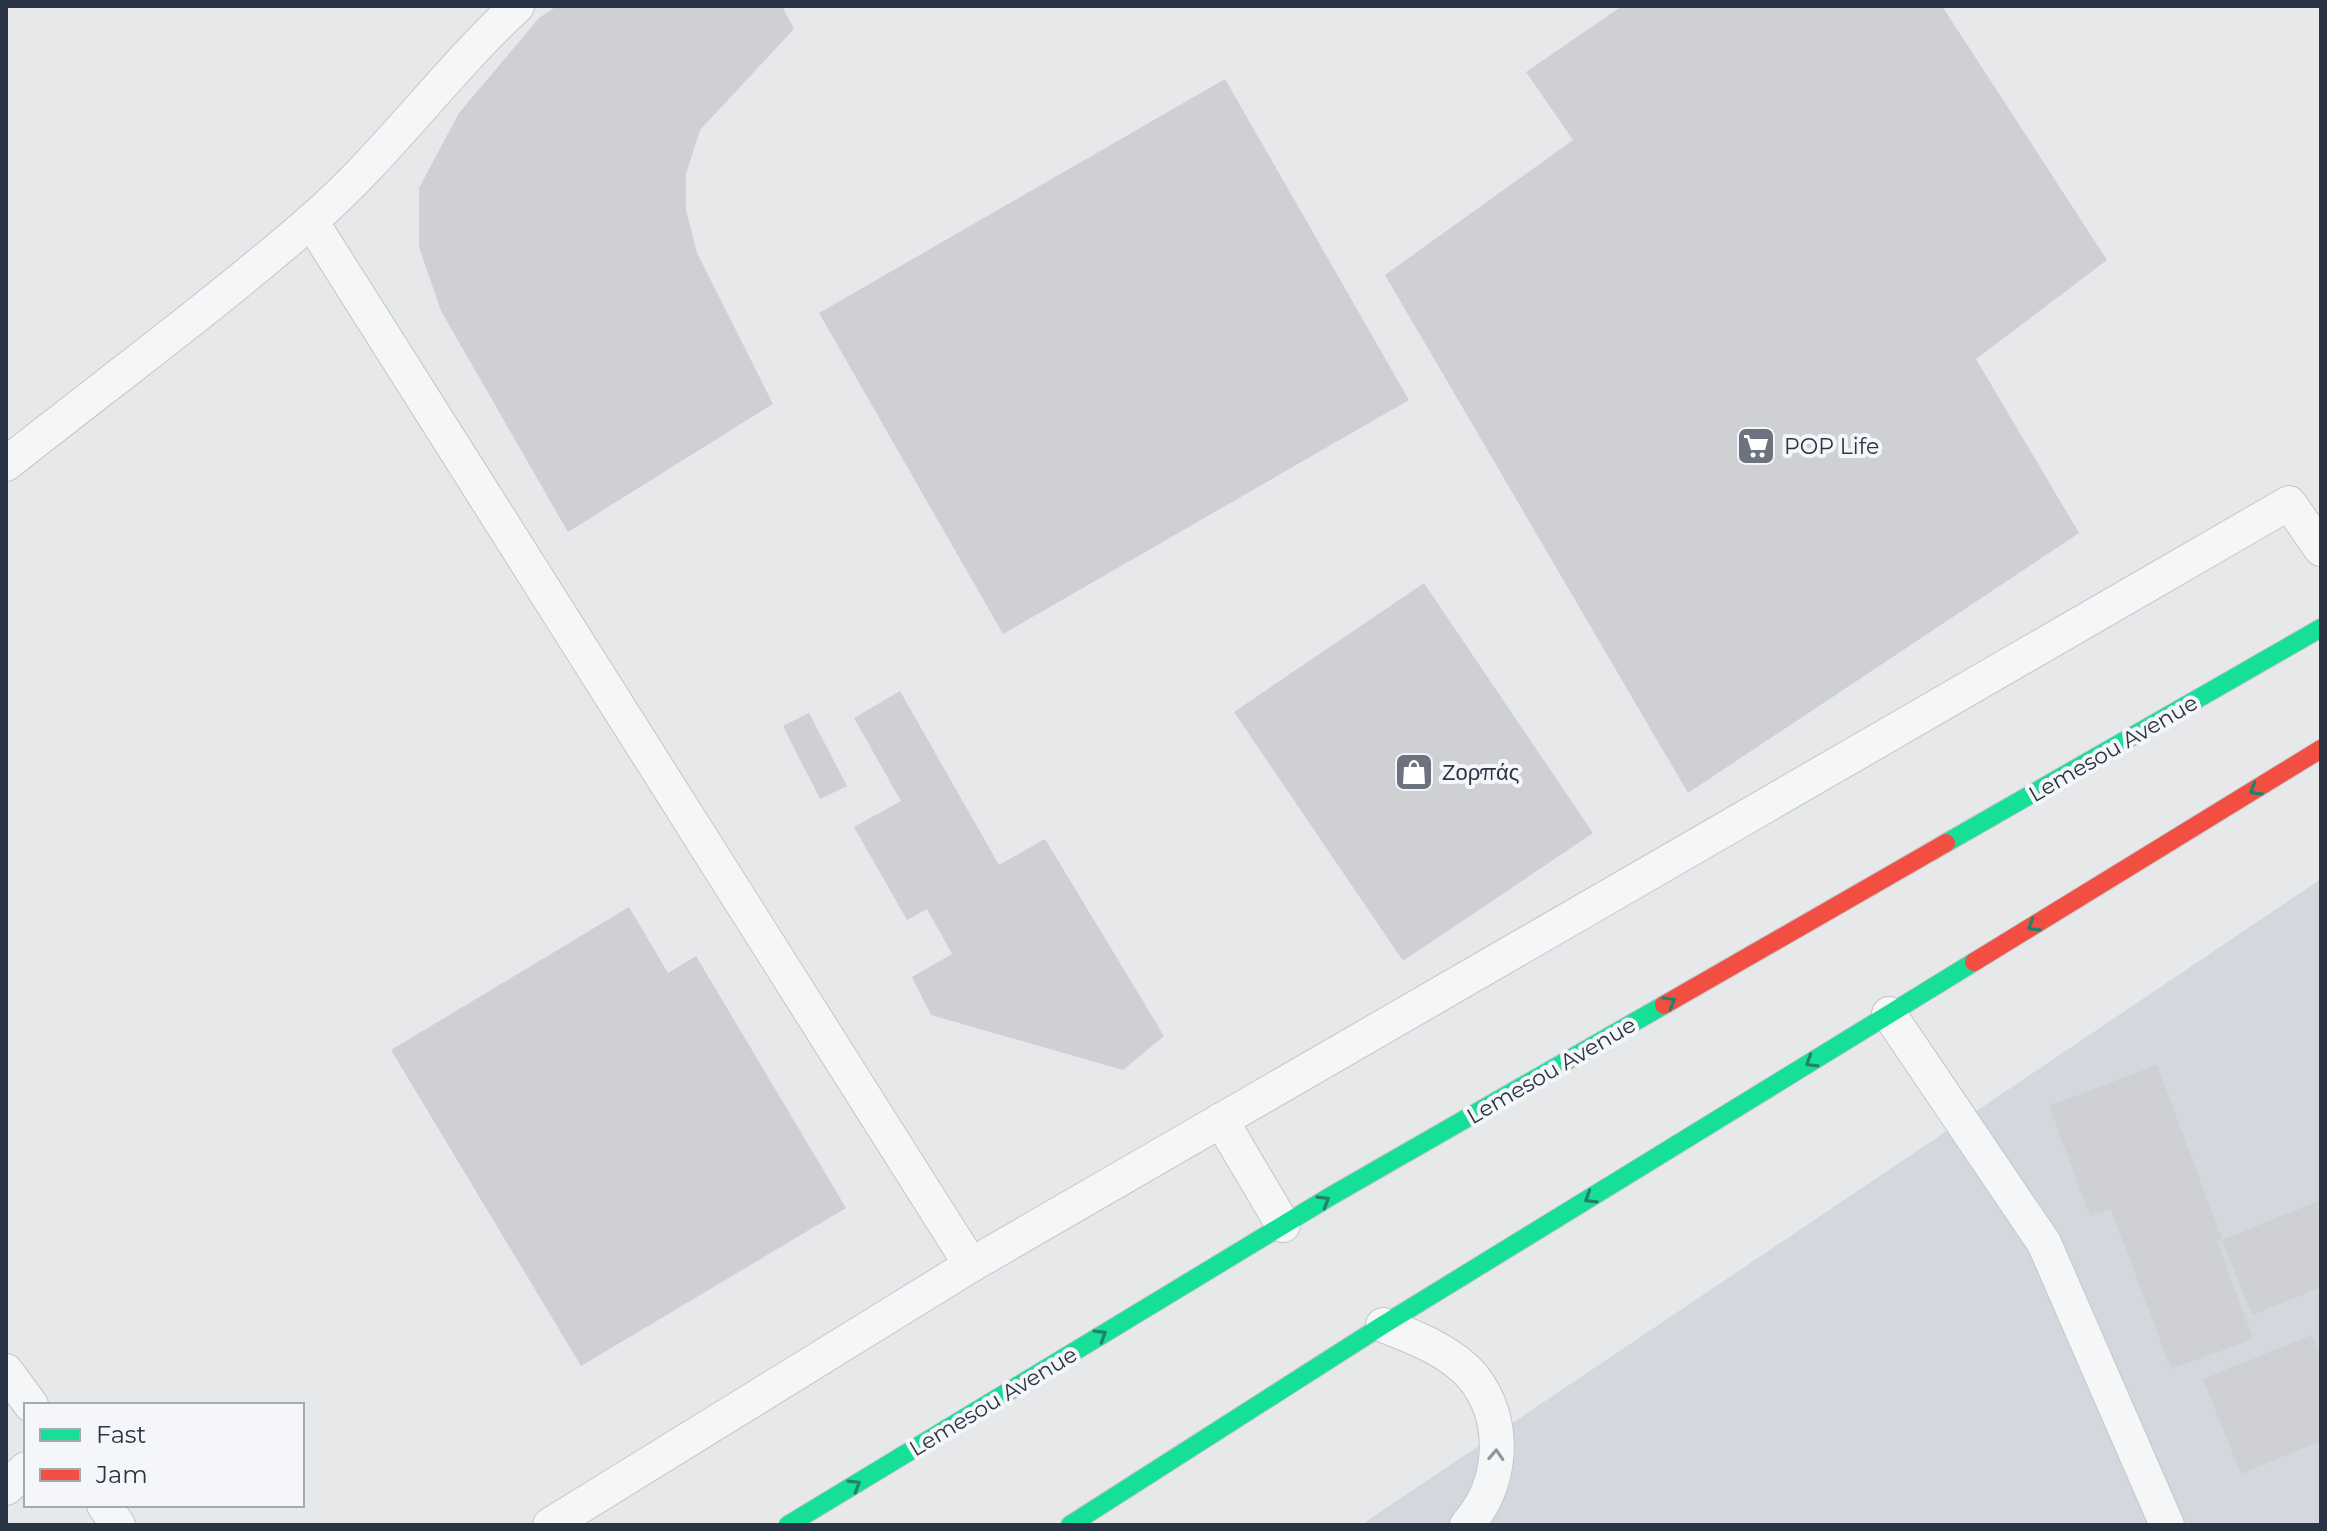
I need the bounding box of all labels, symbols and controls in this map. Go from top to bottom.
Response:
supermarket icon: POP Life [1735,425,1777,467]
place label: POP Life [1784,433,1879,460]
street label: Lemesou Avenue [2024,689,2203,808]
shop icon: Ζορπάς [1393,751,1435,793]
place label: Ζορπάς [1442,759,1519,786]
one-way arrow [2249,780,2263,795]
one-way arrow [2027,916,2042,931]
one-way arrow [1662,996,1676,1012]
street label: Lemesou Avenue [1462,1011,1641,1130]
one-way arrow [1805,1052,1820,1067]
one-way arrow [1584,1188,1598,1203]
one-way arrow [1315,1195,1330,1211]
one-way arrow [1092,1330,1107,1345]
street label: Lemesou Avenue [905,1341,1082,1462]
legend [24,1403,304,1507]
text: Fast [96,1420,147,1449]
one-way arrow [1487,1448,1504,1461]
text: Jam [95,1460,148,1489]
one-way arrow [846,1479,861,1494]

